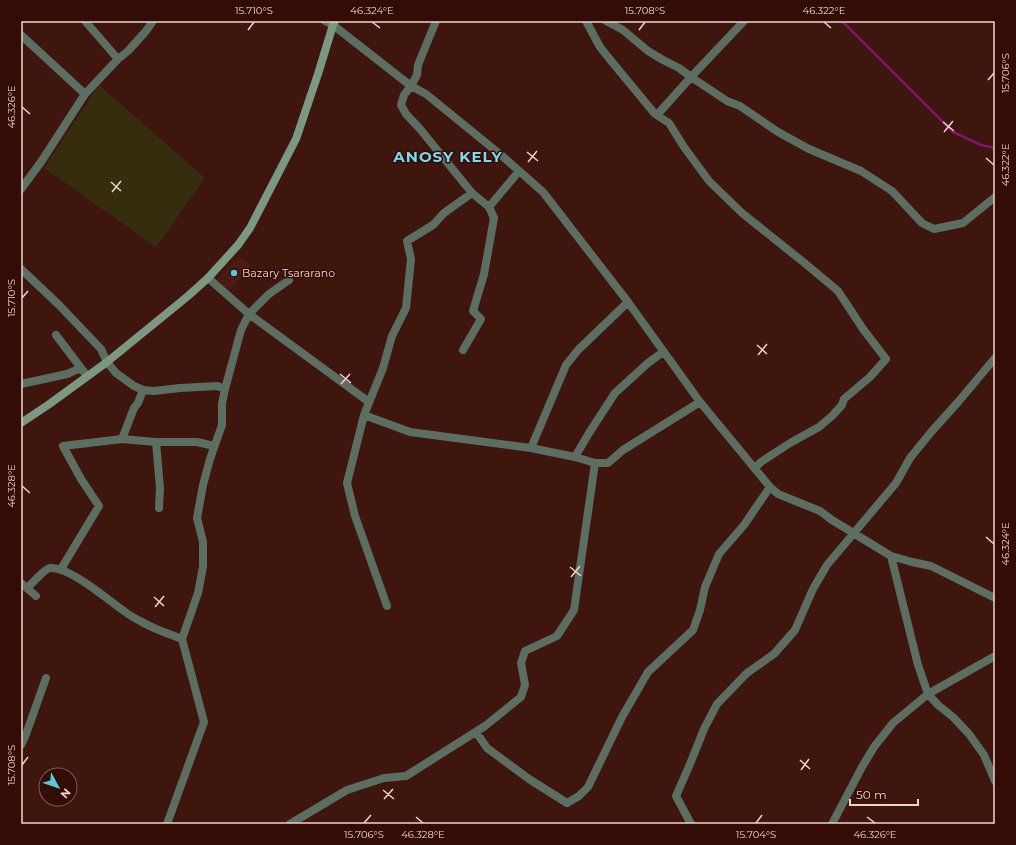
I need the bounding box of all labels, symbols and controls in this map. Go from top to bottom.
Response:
text: 15.710°S [235,4,273,17]
text: 46.324°E [350,4,394,17]
text: 15.708°S [625,4,665,17]
text: 46.322°E [803,4,846,17]
text: 15.706°S [999,53,1012,93]
text: 46.326°E [5,85,18,129]
text: 46.322°E [999,143,1012,186]
district label: ANOSY KELY [392,147,503,166]
place label: Bazary Tsararano [242,266,335,280]
marker: Bazary Tsararano [229,268,239,278]
text: 15.710°S [5,279,18,317]
text: 46.328°E [5,464,18,508]
text: 46.324°E [999,522,1012,566]
text: 15.708°S [5,745,18,785]
north arrow [38,767,78,807]
scale bar [850,781,918,807]
text: N [57,786,74,801]
text: 50 m [856,787,887,802]
text: 15.706°S [344,828,384,841]
text: 46.328°E [401,828,445,841]
text: 15.704°S [736,828,776,841]
text: 46.326°E [853,828,897,841]

